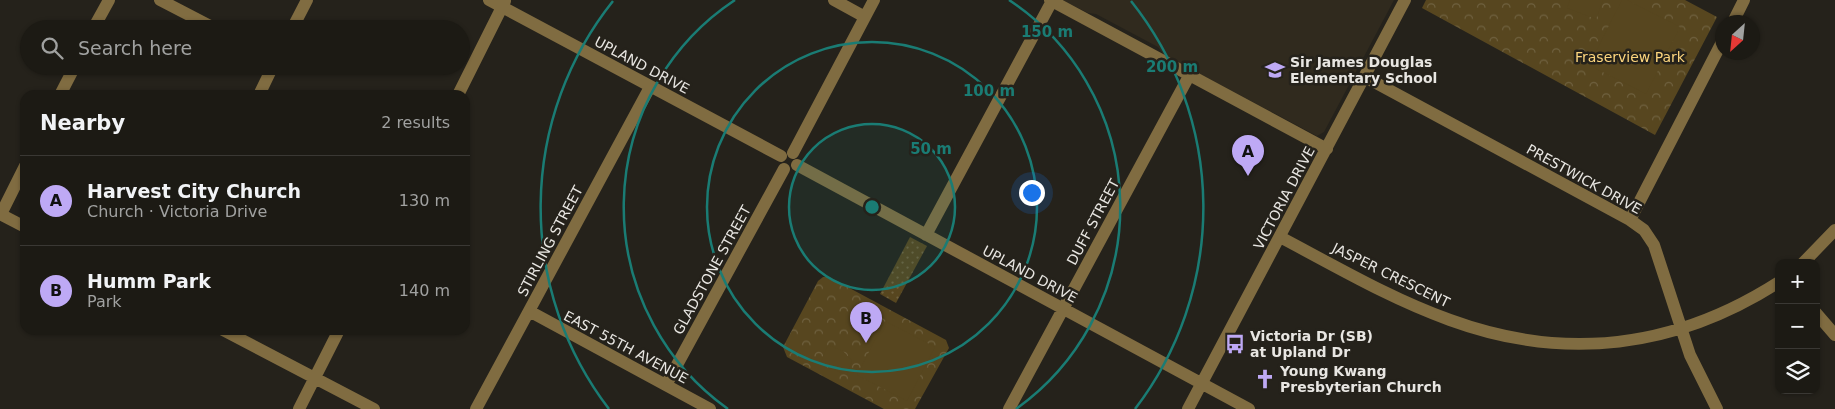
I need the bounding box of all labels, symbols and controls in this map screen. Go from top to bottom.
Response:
north arrow [1715,15,1760,60]
search box [20,20,470,75]
text: 150 m [1021,23,1073,41]
street label: UPLAND DRIVE [592,33,692,97]
icon: search [38,34,66,62]
text: Search here [78,37,192,59]
park label: Fraserview Park [1575,49,1686,65]
place label: Sir James Douglas Elementary School [1290,54,1437,86]
text: 200 m [1146,58,1198,76]
school or university icon: Sir James Douglas Elementary School [1264,59,1286,81]
text: 100 m [963,82,1015,100]
text: Nearby [40,111,125,135]
text: 2 results [381,113,450,132]
pin: A [1232,135,1264,176]
text: 50 m [910,140,952,158]
street label: PRESTWICK DRIVE [1524,141,1644,217]
street label: VICTORIA DRIVE [1250,144,1318,252]
street label: DUFF STREET [1064,176,1123,268]
text: Harvest City Church [87,180,301,202]
your location [1019,180,1045,206]
street label: STIRLING STREET [514,183,586,299]
text: A [50,191,62,210]
text: 130 m [399,191,450,210]
centre of rings [863,198,881,216]
text: Church · Victoria Drive [87,202,267,221]
street label: GLADSTONE STREET [670,202,754,337]
street label: JASPER CRESCENT [1329,239,1453,311]
street label: UPLAND DRIVE [980,242,1080,306]
map controls [1775,259,1820,394]
button: + [1775,259,1820,304]
text: Humm Park [87,270,211,292]
text: B [50,281,62,300]
text: 140 m [399,281,450,300]
text: Park [87,292,122,311]
pin: B [850,302,882,343]
button: − [1775,304,1820,349]
street label: EAST 55TH AVENUE [561,307,691,387]
place label: Victoria Dr (SB) at Upland Dr [1250,328,1373,360]
bus stop icon: Victoria Dr (SB) at Upland Dr [1224,333,1246,355]
button: layers [1775,349,1820,394]
place label: Young Kwang Presbyterian Church [1279,363,1442,395]
church icon: Young Kwang Presbyterian Church [1254,368,1276,390]

